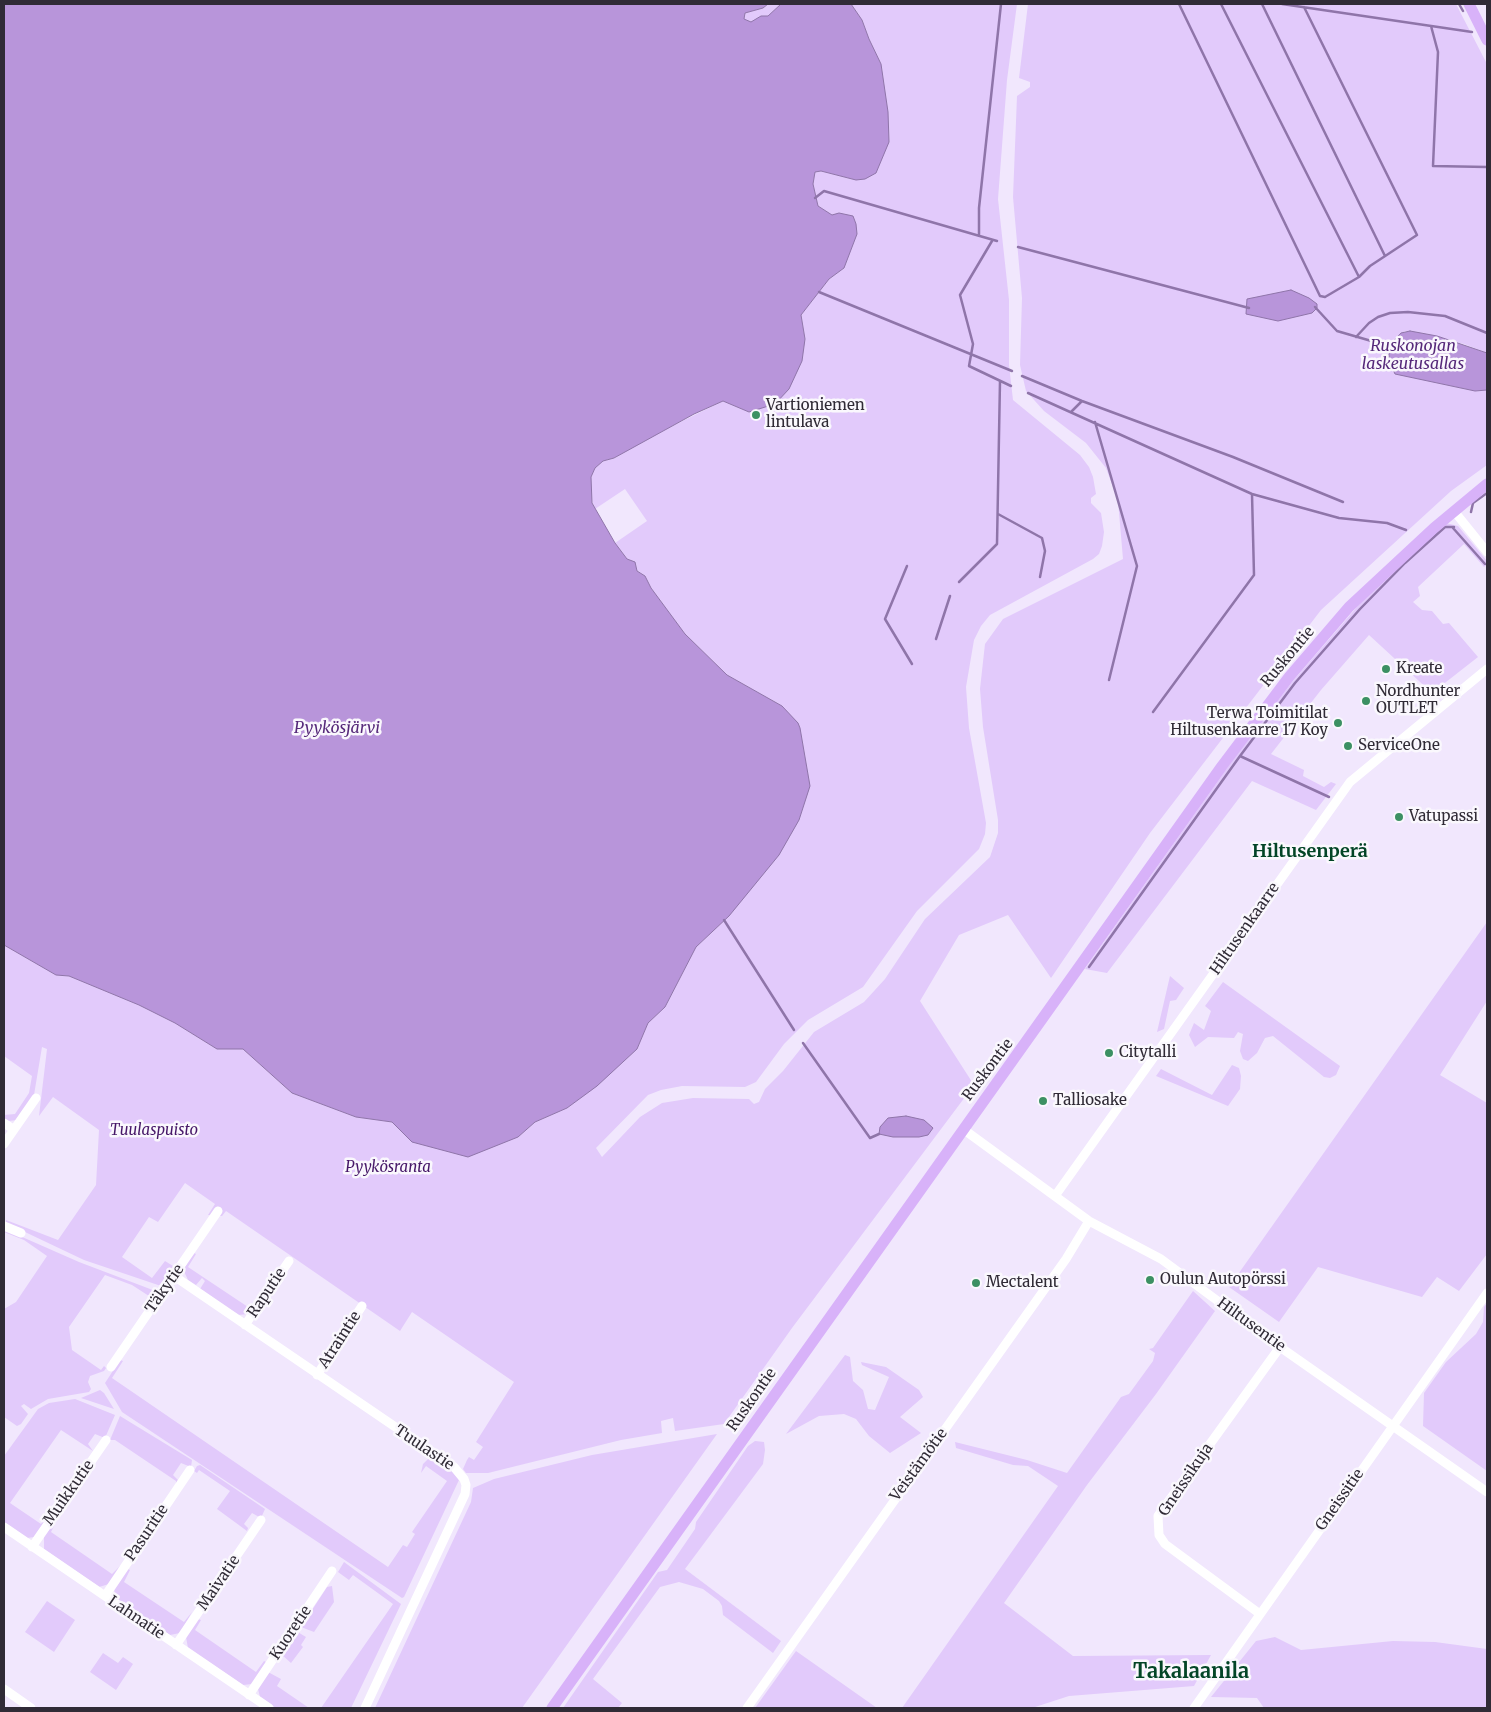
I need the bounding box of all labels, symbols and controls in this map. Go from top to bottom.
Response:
water label: Ruskonojan laskeutusallas [1362,336,1464,374]
place label: Vartioniemen lintulava [766,397,865,432]
marker: Vartioniemen lintulava [750,409,762,421]
street label: Ruskontie [1258,623,1318,691]
place label: Kreate [1396,660,1442,678]
marker: Kreate [1380,663,1392,675]
place label: Nordhunter OUTLET [1376,683,1460,718]
marker: Nordhunter OUTLET [1360,695,1372,707]
place label: Terwa Toimitilat Hiltusenkaarre 17 Koy [1170,705,1328,740]
marker: Terwa Toimitilat Hiltusenkaarre 17 Koy [1332,717,1344,729]
water label: Pyykösjärvi [294,718,380,738]
place label: ServiceOne [1358,737,1440,755]
marker: ServiceOne [1342,740,1354,752]
place label: Vatupassi [1409,808,1478,826]
marker: Vatupassi [1393,811,1405,823]
district label: Hiltusenperä [1252,841,1368,863]
street label: Hiltusenkaarre [1207,879,1283,979]
street label: Ruskontie [959,1035,1017,1105]
place label: Citytalli [1119,1044,1176,1062]
marker: Citytalli [1103,1047,1115,1059]
place label: Talliosake [1053,1092,1127,1110]
marker: Talliosake [1037,1095,1049,1107]
park label: Tuulaspuisto [110,1122,198,1140]
park label: Pyykösranta [345,1159,431,1177]
street label: Täkytie [142,1261,188,1317]
street label: Raputie [244,1265,290,1321]
place label: Oulun Autopörssi [1160,1271,1286,1289]
place label: Mectalent [986,1274,1058,1292]
marker: Oulun Autopörssi [1144,1274,1156,1286]
marker: Mectalent [970,1277,982,1289]
street label: Hiltusentie [1213,1294,1289,1356]
street label: Atraintie [315,1308,365,1372]
street label: Ruskontie [724,1365,780,1435]
street label: Tuulastie [391,1422,457,1474]
street label: Veistämötie [887,1425,951,1505]
street label: Gneissikuja [1155,1440,1217,1520]
street label: Muikkutie [40,1457,98,1529]
street label: Gneissitie [1312,1466,1368,1534]
street label: Pasuritie [122,1501,172,1565]
street label: Maivatie [194,1552,244,1614]
street label: Lahnatie [104,1593,168,1643]
street label: Kuoretie [266,1603,316,1663]
district label: Takalaanila [1133,1660,1249,1684]

